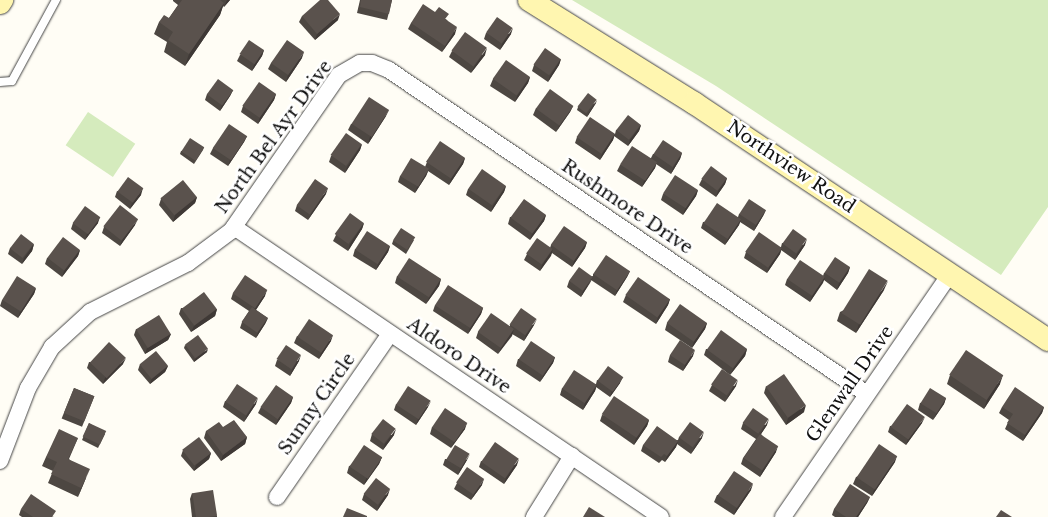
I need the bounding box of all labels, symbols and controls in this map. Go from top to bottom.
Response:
street label: North Bel Ayr Drive [211,56,337,218]
street label: Northview Road [723,116,859,218]
street label: Rushmore Drive [557,155,697,259]
street label: Aldoro Drive [403,313,515,399]
street label: Glenwall Drive [802,322,898,446]
street label: Sunny Circle [274,349,360,459]

